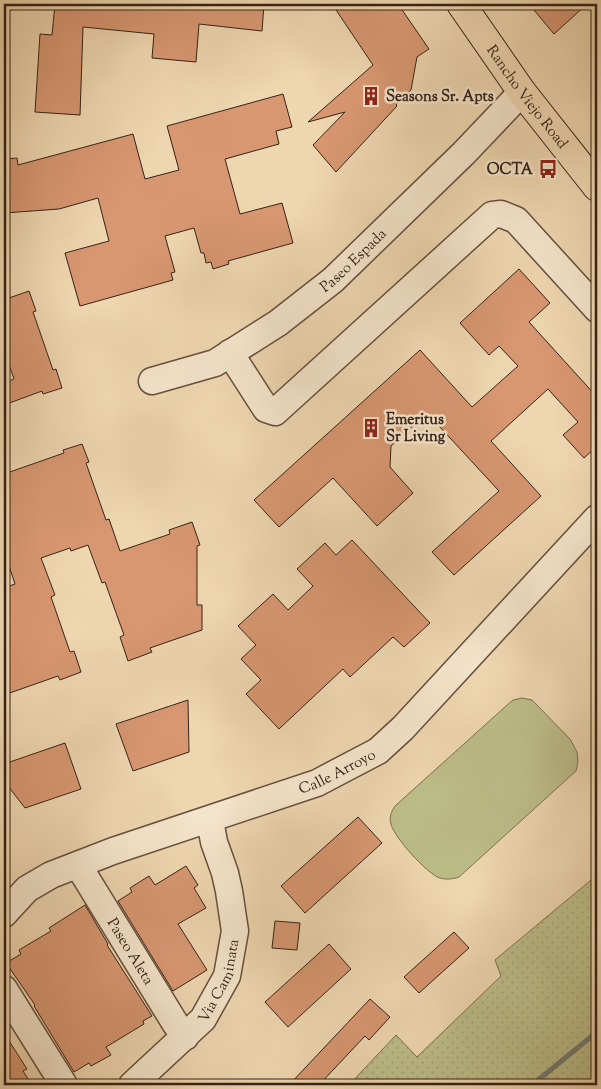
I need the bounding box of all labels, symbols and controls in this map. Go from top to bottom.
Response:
street label: Rancho Viejo Road [481,41,572,154]
building icon: Seasons Sr. Apts [360,85,382,107]
place label: Seasons Sr. Apts [386,87,494,108]
bus stop icon: OCTA [537,158,559,180]
place label: OCTA [487,160,534,181]
street label: Paseo Espada [316,224,392,298]
place label: Emeritus Sr Living [386,410,446,448]
building icon: Emeritus Sr Living [360,417,382,439]
street label: Calle Arroyo [296,745,380,800]
street label: Paseo Aleta [101,915,158,989]
street label: Via Caminata [194,938,245,1027]

